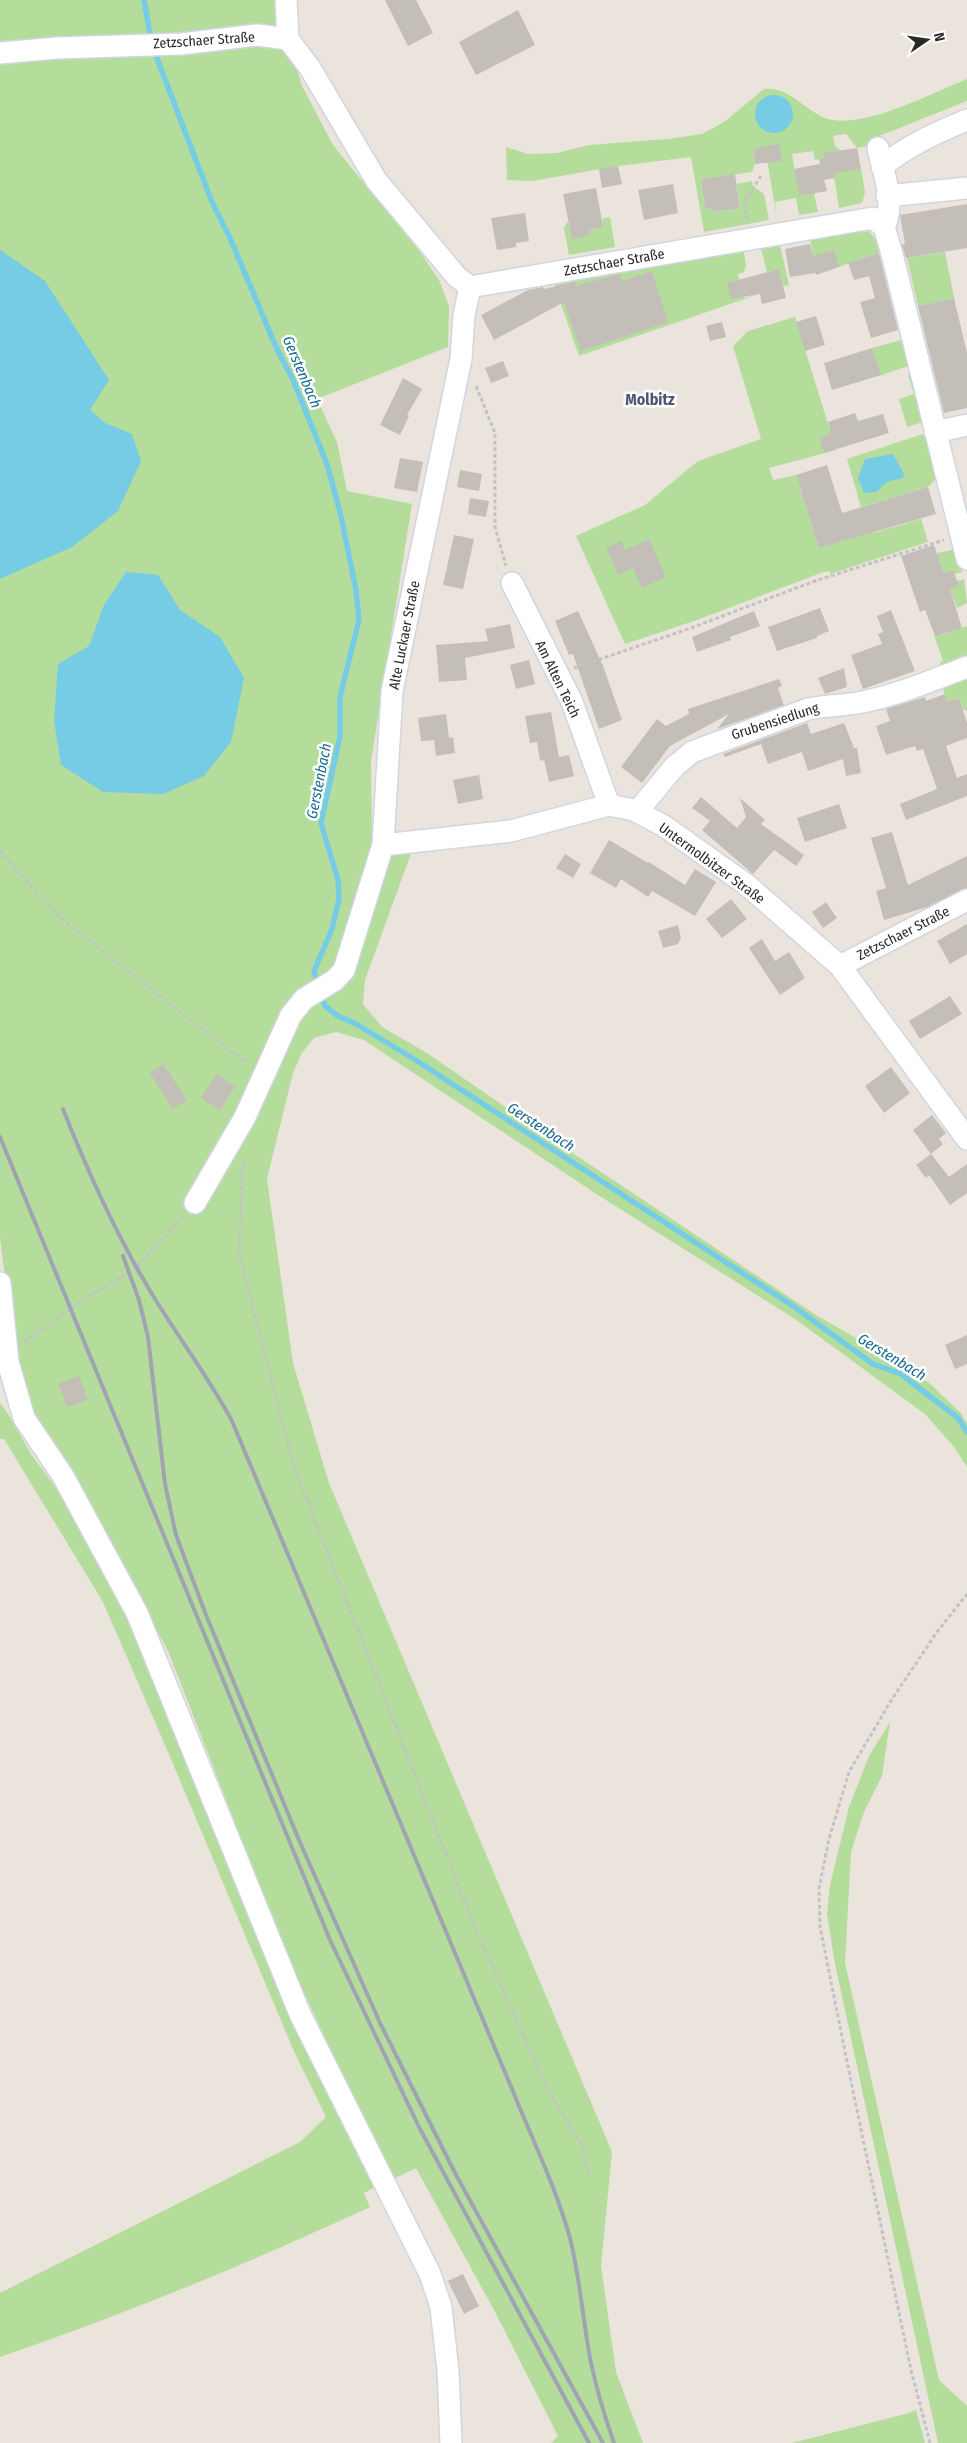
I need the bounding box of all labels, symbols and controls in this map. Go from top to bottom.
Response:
north arrow [902,15,952,65]
street label: Zetzschaer Straße [153,28,255,53]
text: N [930,31,948,43]
street label: Zetzschaer Straße [562,245,666,280]
water label: Gerstenbach [279,333,325,411]
district label: Molbitz [625,390,675,409]
street label: Alte Luckaer Straße [386,579,423,691]
street label: Am Alten Teich [532,638,584,721]
street label: Grubensiedlung [729,699,821,744]
water label: Gerstenbach [303,742,335,820]
street label: Untermolbitzer Straße [655,819,768,908]
street label: Zetzschaer Straße [854,903,953,964]
water label: Gerstenbach [504,1099,578,1155]
water label: Gerstenbach [855,1330,929,1384]

